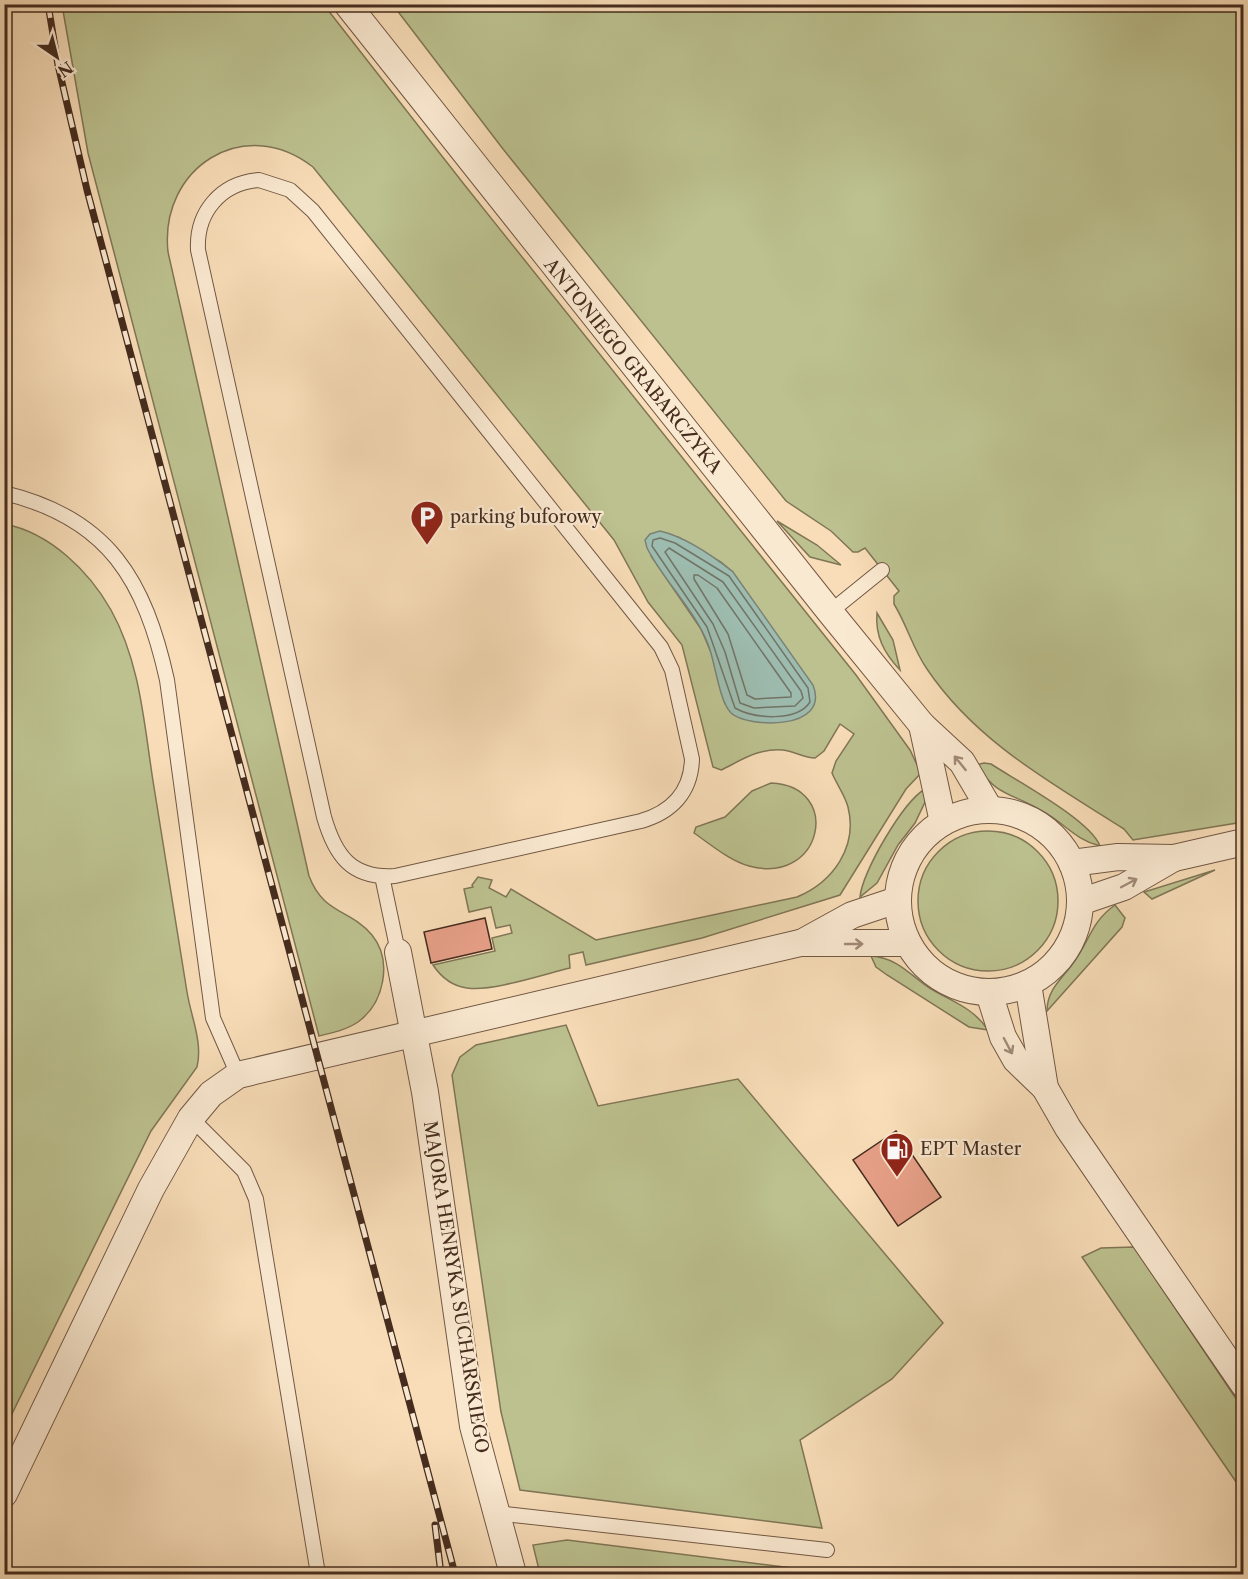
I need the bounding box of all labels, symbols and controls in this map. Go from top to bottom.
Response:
north arrow [27,27,87,87]
text: N [54,57,77,82]
street label: ANTONIEGO GRABARCZYKA [539,253,727,478]
parking icon: parking buforowy [409,499,445,546]
place label: parking buforowy [450,506,603,528]
one-way arrow [954,755,967,771]
one-way arrow [1119,877,1137,889]
one-way arrow [843,938,863,950]
one-way arrow [1002,1037,1014,1054]
street label: MAJORA HENRYKA SUCHARSKIEGO [419,1119,493,1455]
fuel station icon: EPT Master [879,1131,915,1178]
place label: EPT Master [920,1138,1022,1160]

